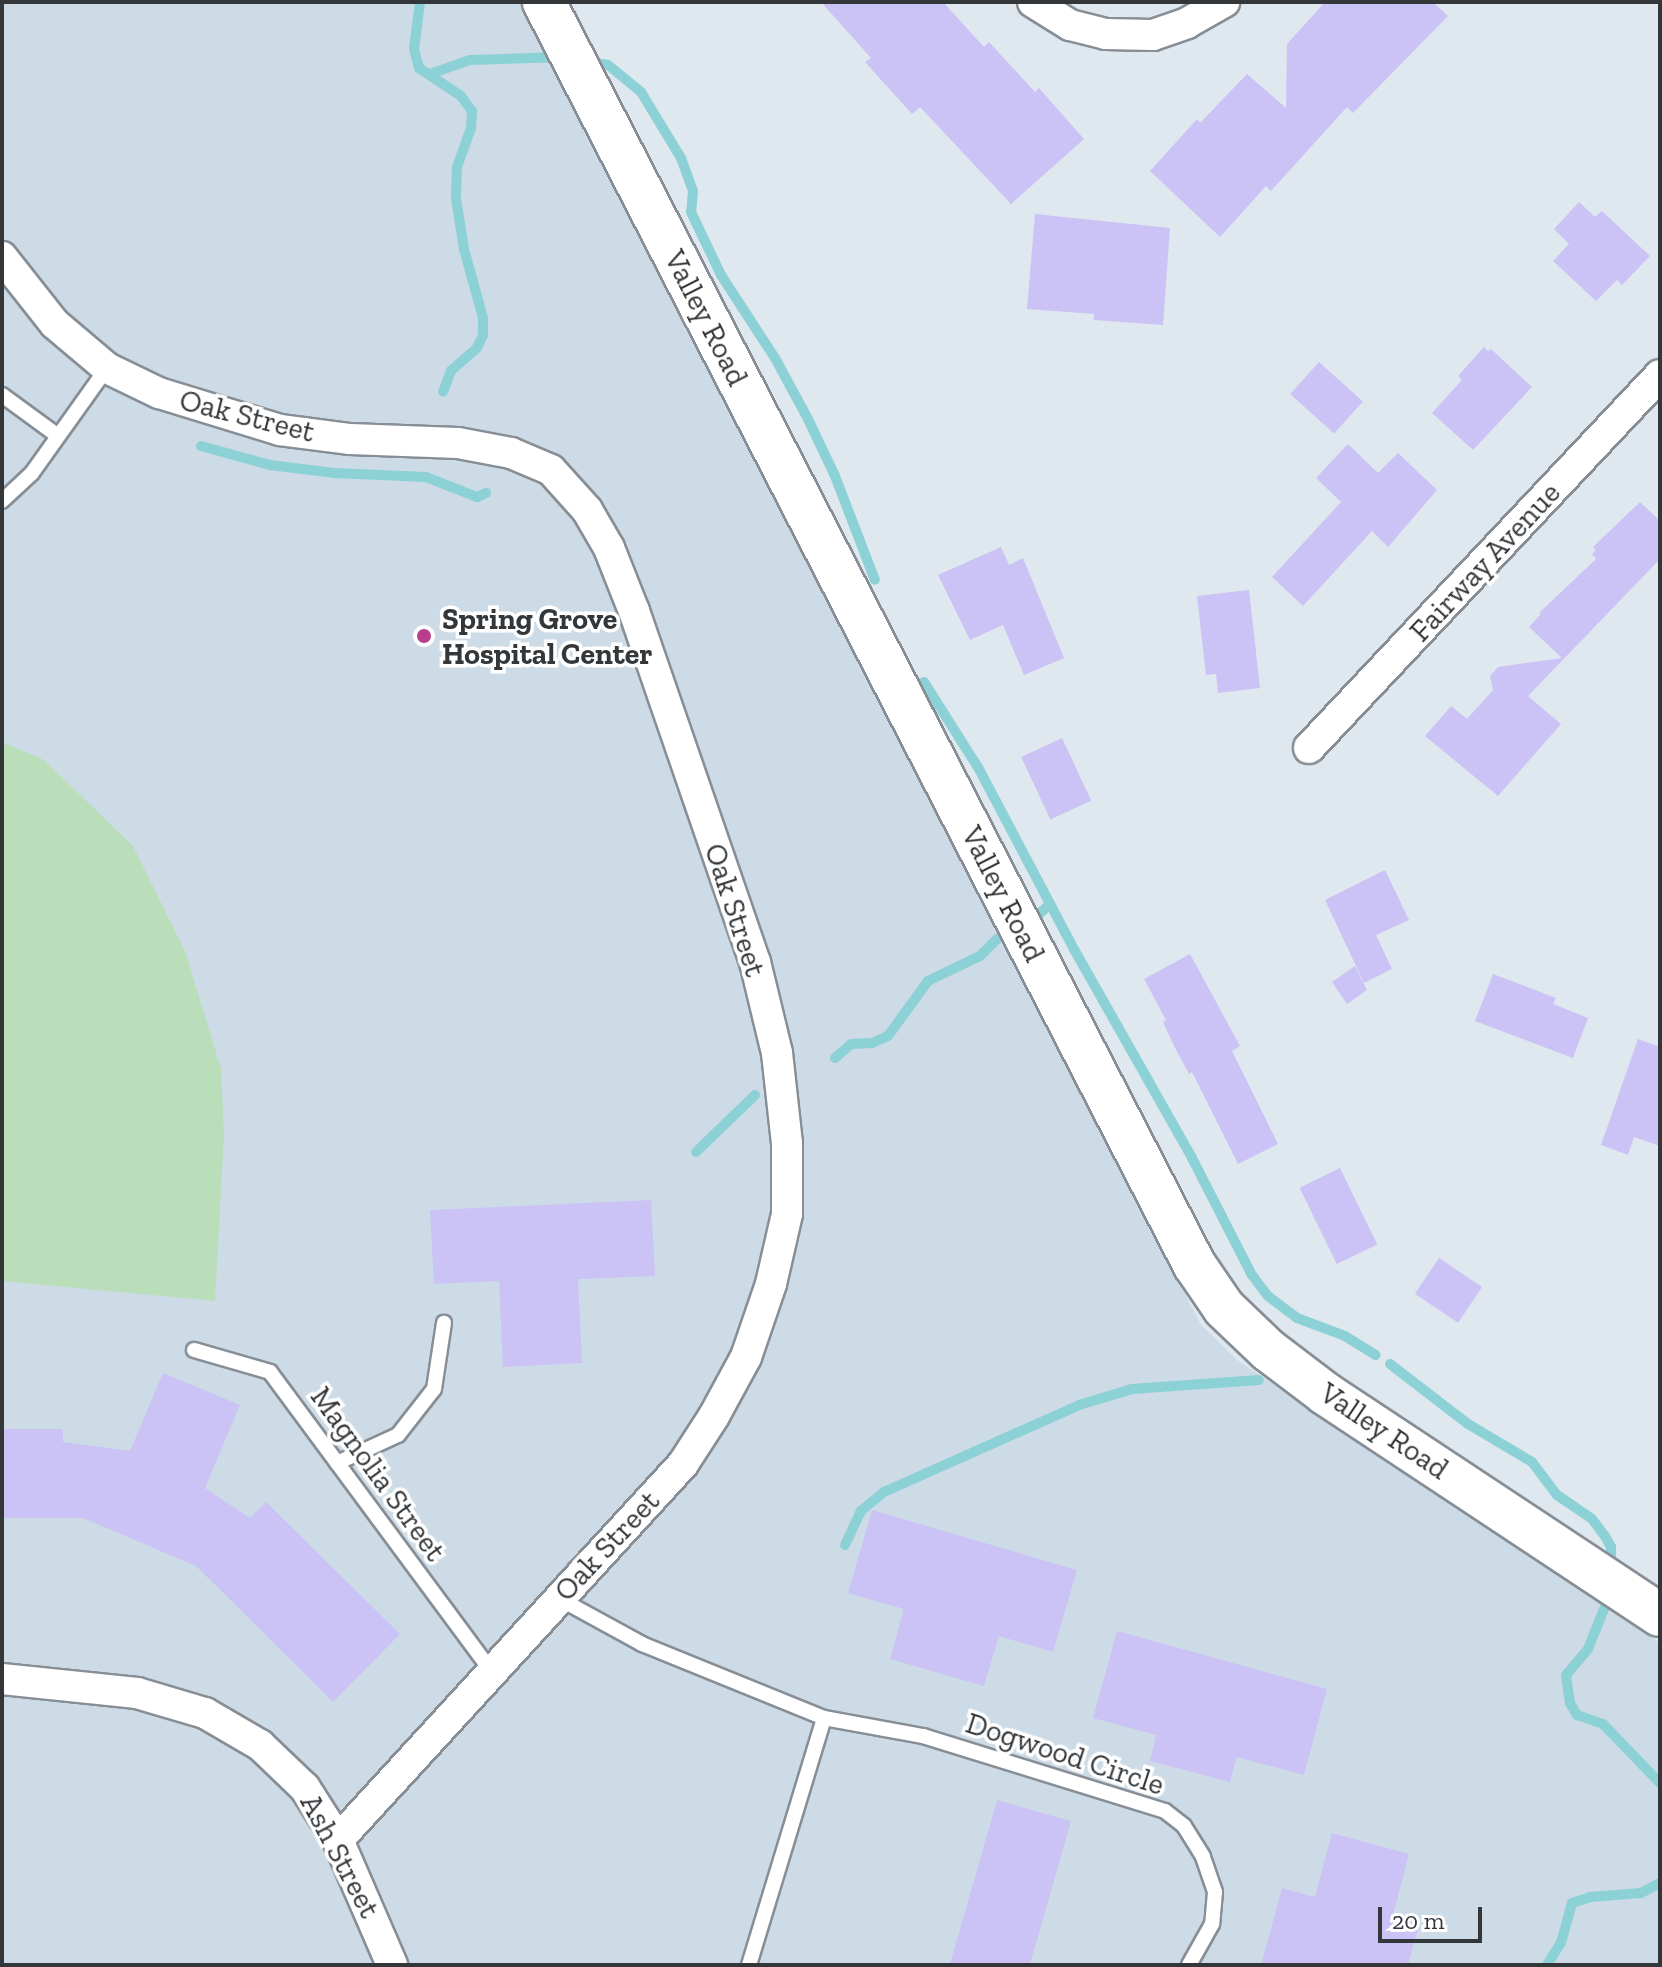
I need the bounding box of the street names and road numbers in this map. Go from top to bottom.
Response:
street label: Valley Road [656,244,756,392]
street label: Oak Street [176,382,318,450]
street label: Fairway Avenue [1402,474,1568,650]
street label: Valley Road [953,820,1053,968]
street label: Oak Street [697,839,773,981]
street label: Valley Road [1313,1375,1455,1487]
street label: Magnolia Street [303,1380,453,1568]
street label: Oak Street [547,1483,667,1609]
street label: Dogwood Circle [961,1705,1169,1803]
street label: Ash Street [292,1788,388,1924]

